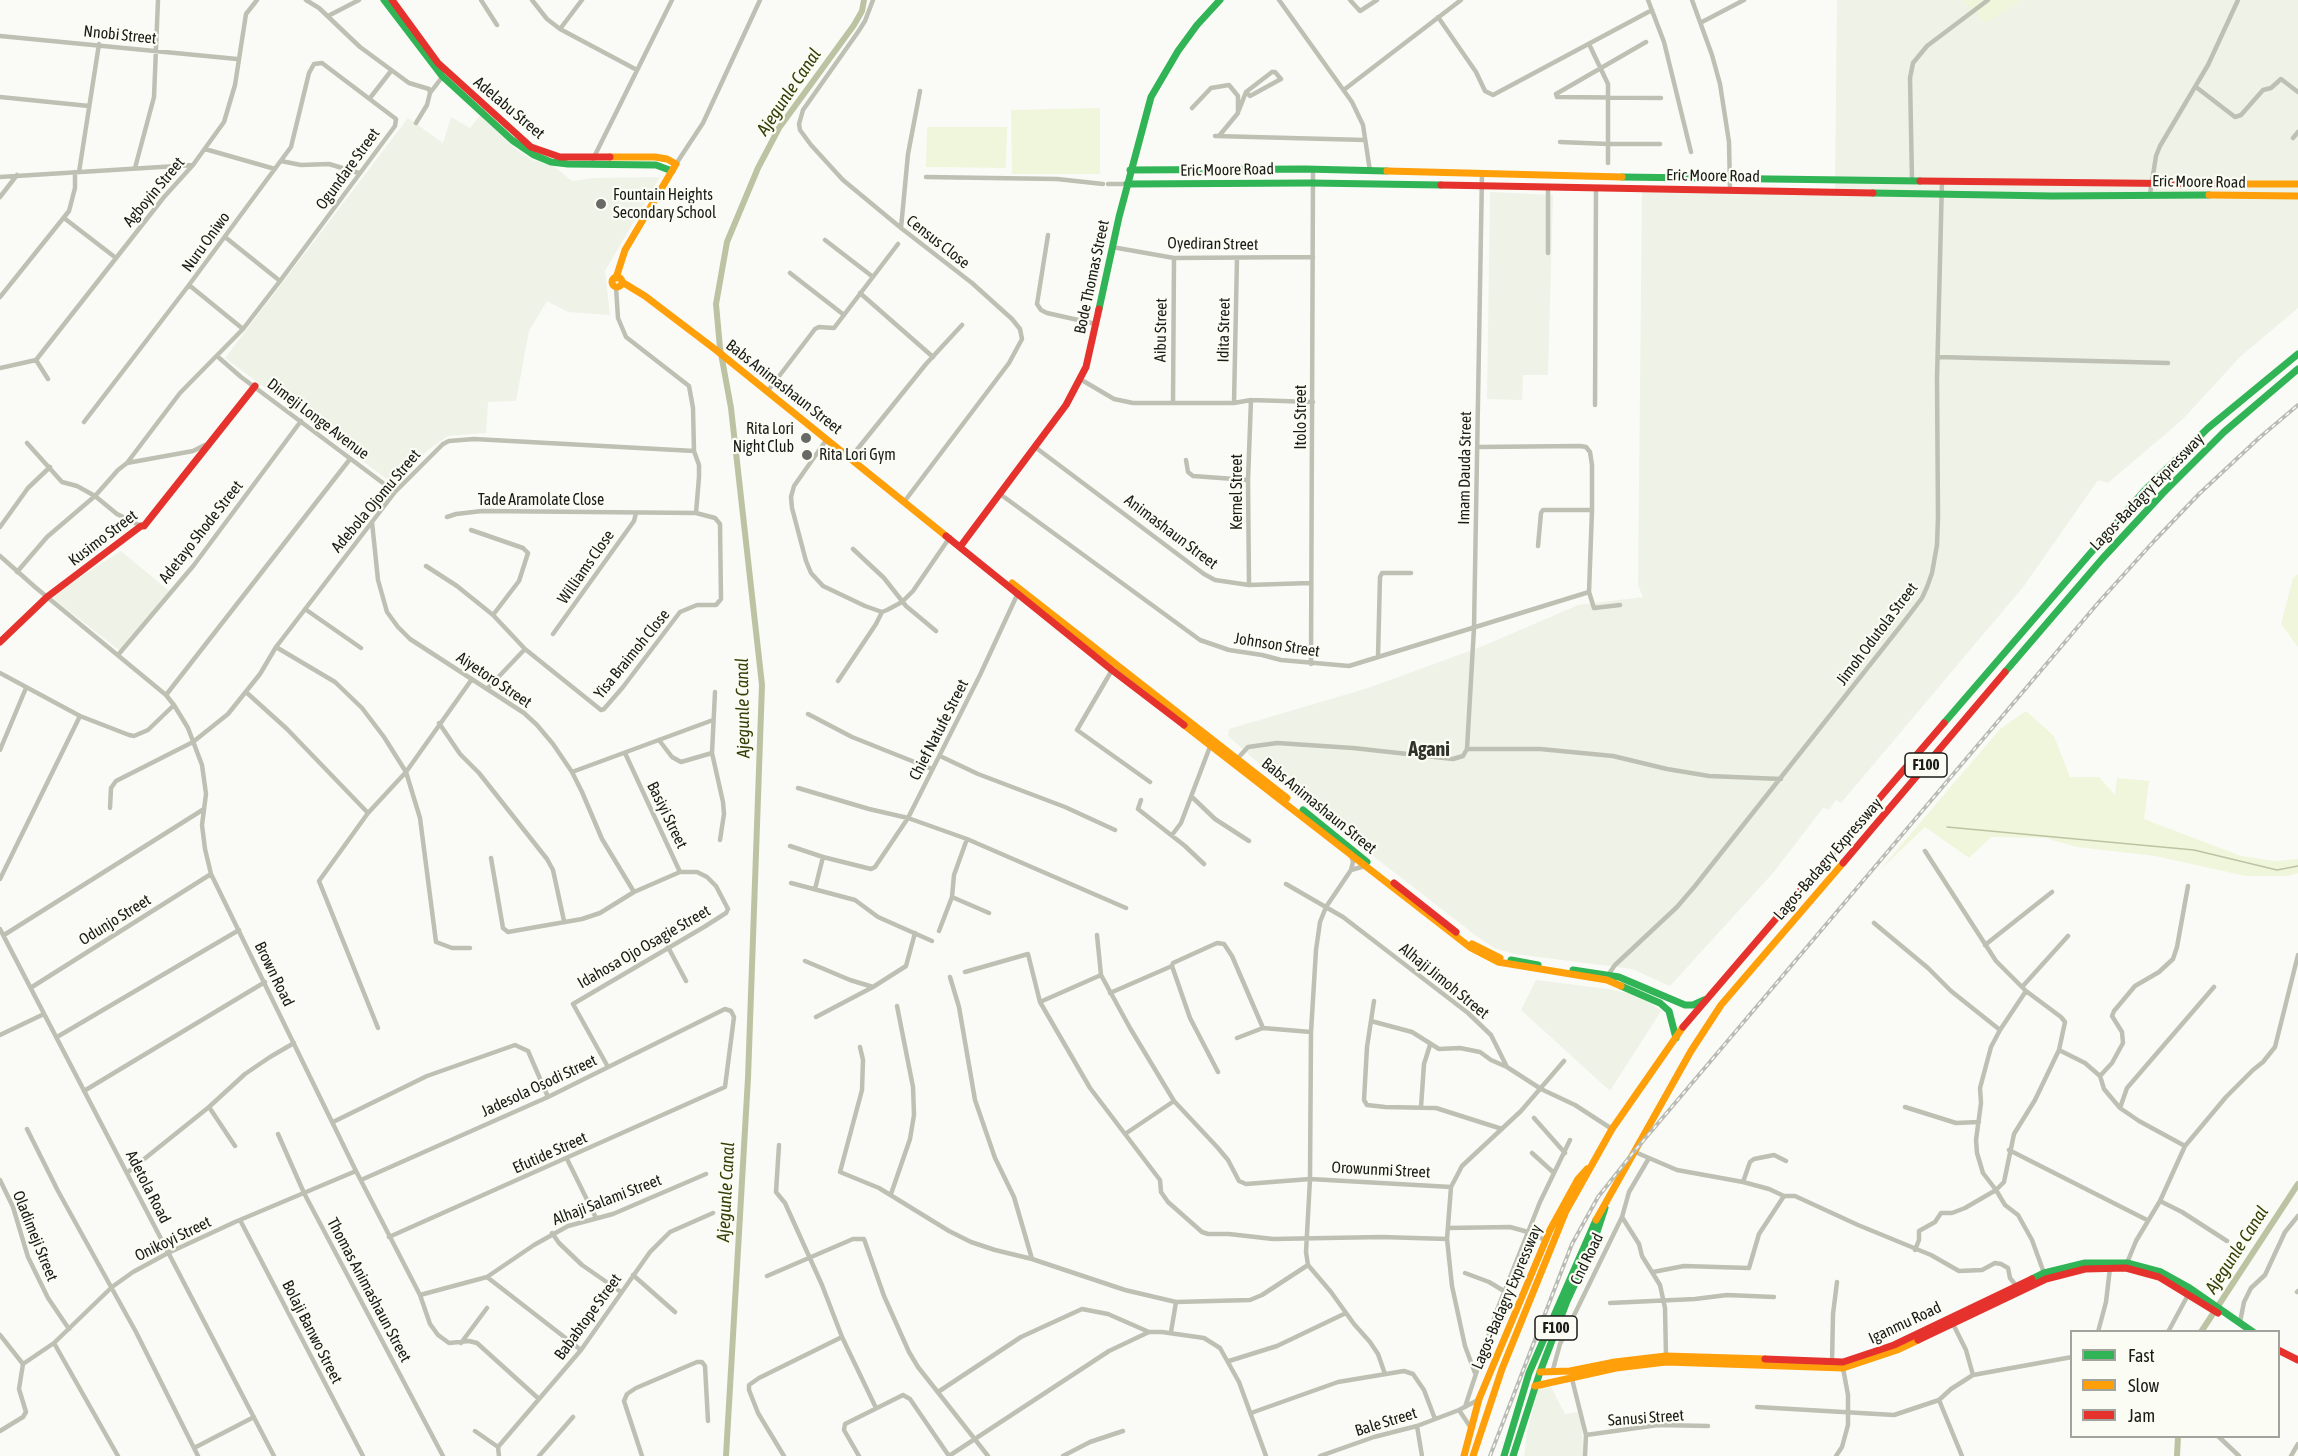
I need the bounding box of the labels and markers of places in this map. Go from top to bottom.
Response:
place label: Fountain Heights Secondary School [613,185,716,223]
marker: Fountain Heights Secondary School [594,197,608,211]
place label: Rita Lori Night Club [733,419,794,457]
marker: Rita Lori Night Club [799,431,813,445]
place label: Rita Lori Gym [819,445,896,465]
marker: Rita Lori Gym [800,448,814,462]

